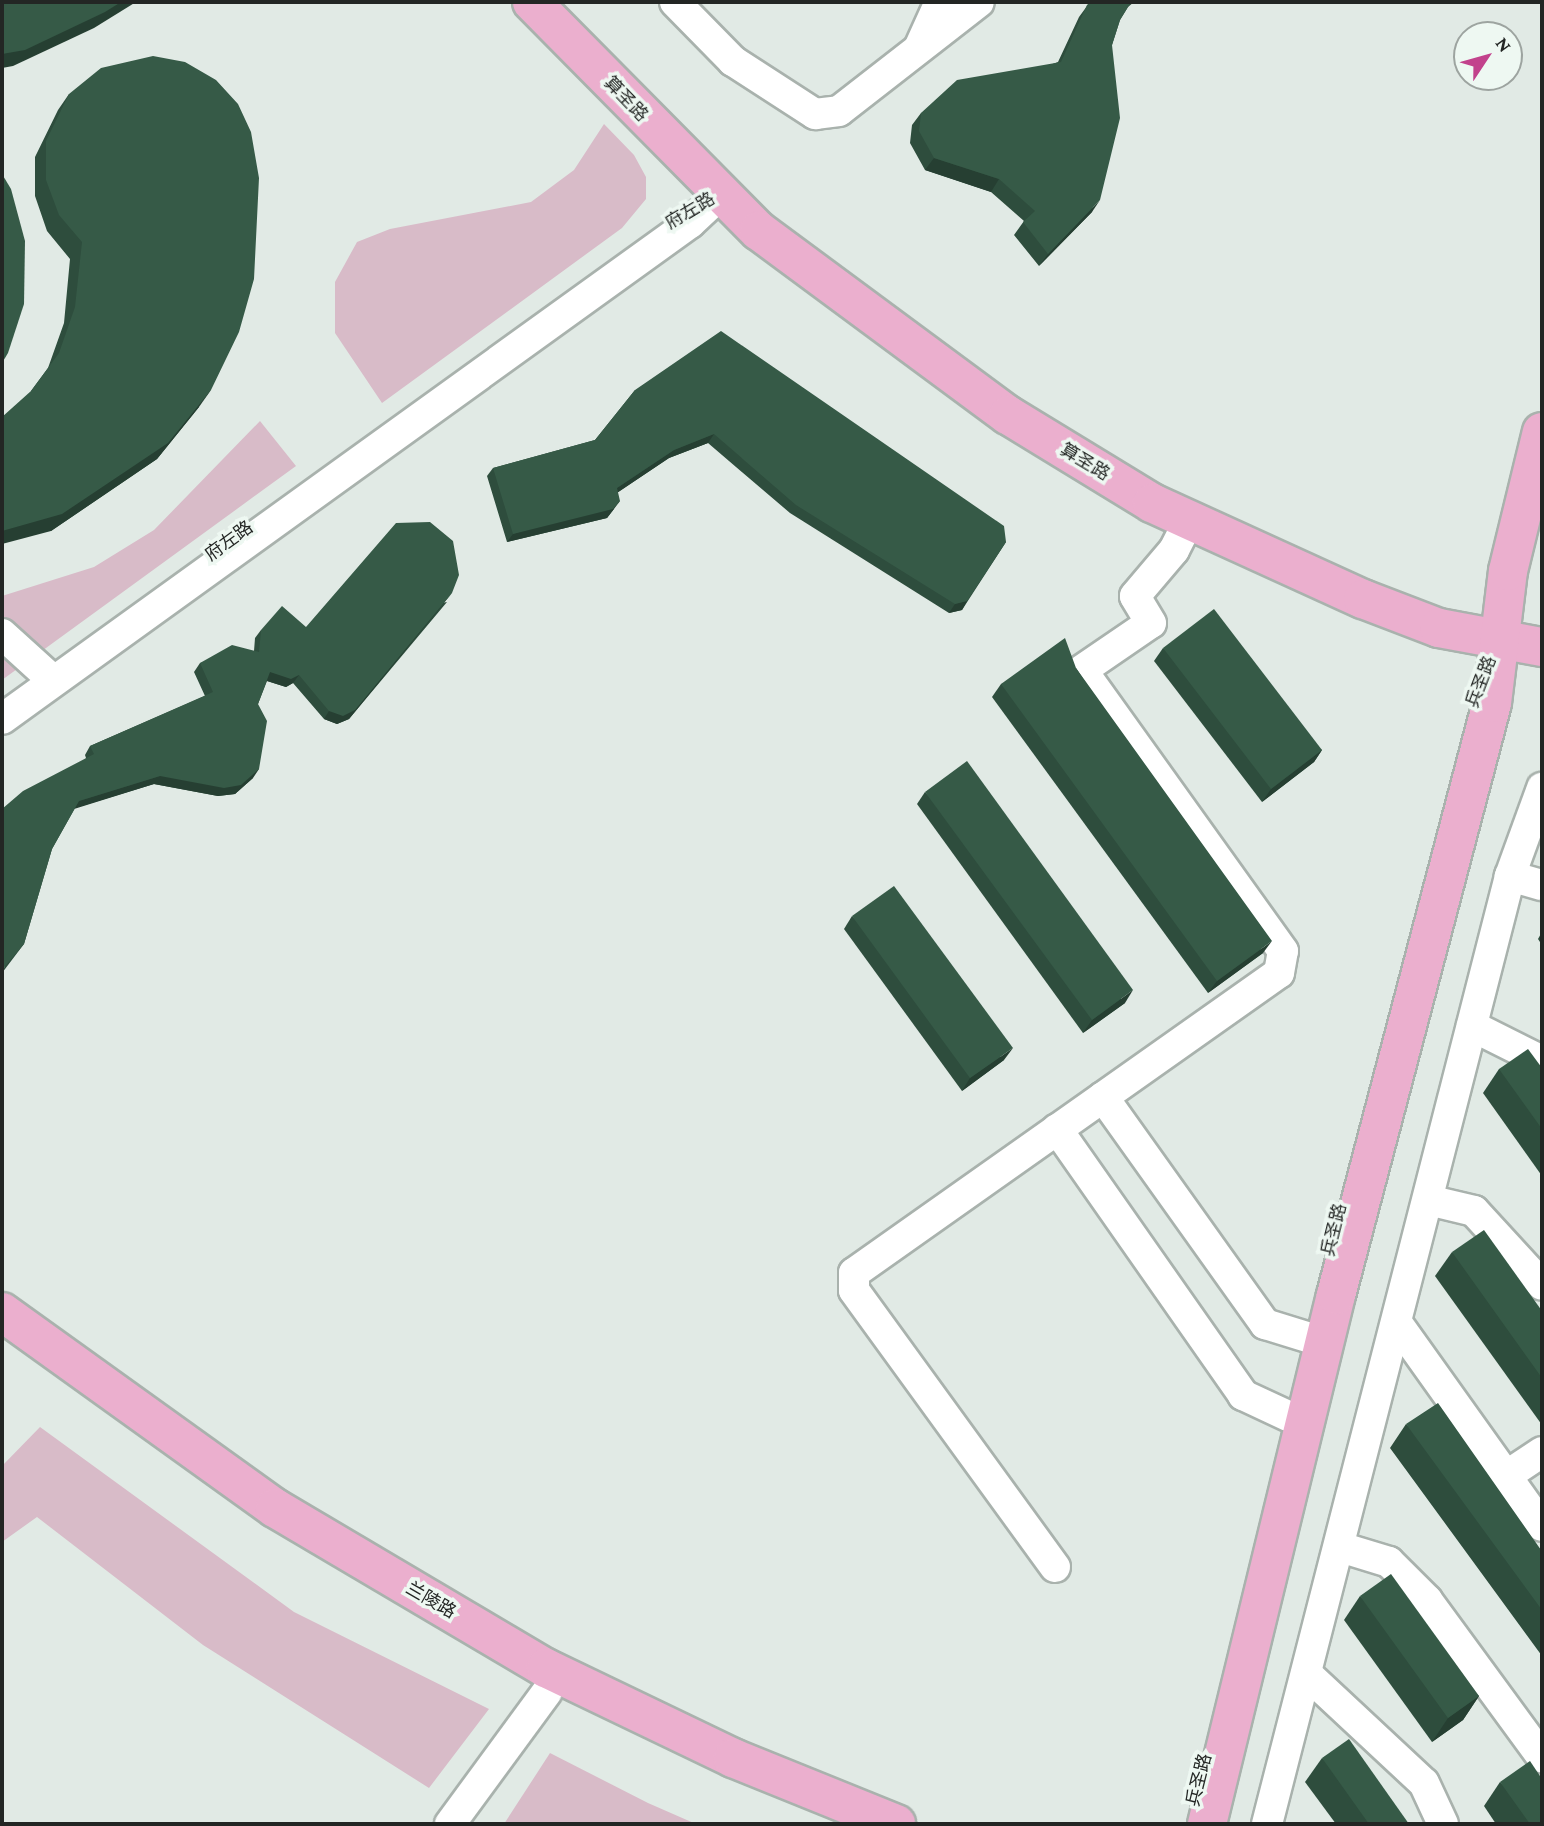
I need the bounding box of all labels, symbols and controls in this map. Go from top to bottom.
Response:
north arrow [1453,21,1523,91]
text: N [1491,33,1516,56]
street label: 算圣路 [599,72,653,126]
street label: 府左路 [661,188,719,234]
street label: 算圣路 [1056,439,1114,485]
street label: 府左路 [201,516,257,566]
street label: 兵圣路 [1461,653,1501,711]
street label: 兵圣路 [1317,1201,1351,1259]
street label: 兰陵路 [402,1577,460,1623]
street label: 兵圣路 [1182,1751,1216,1809]

